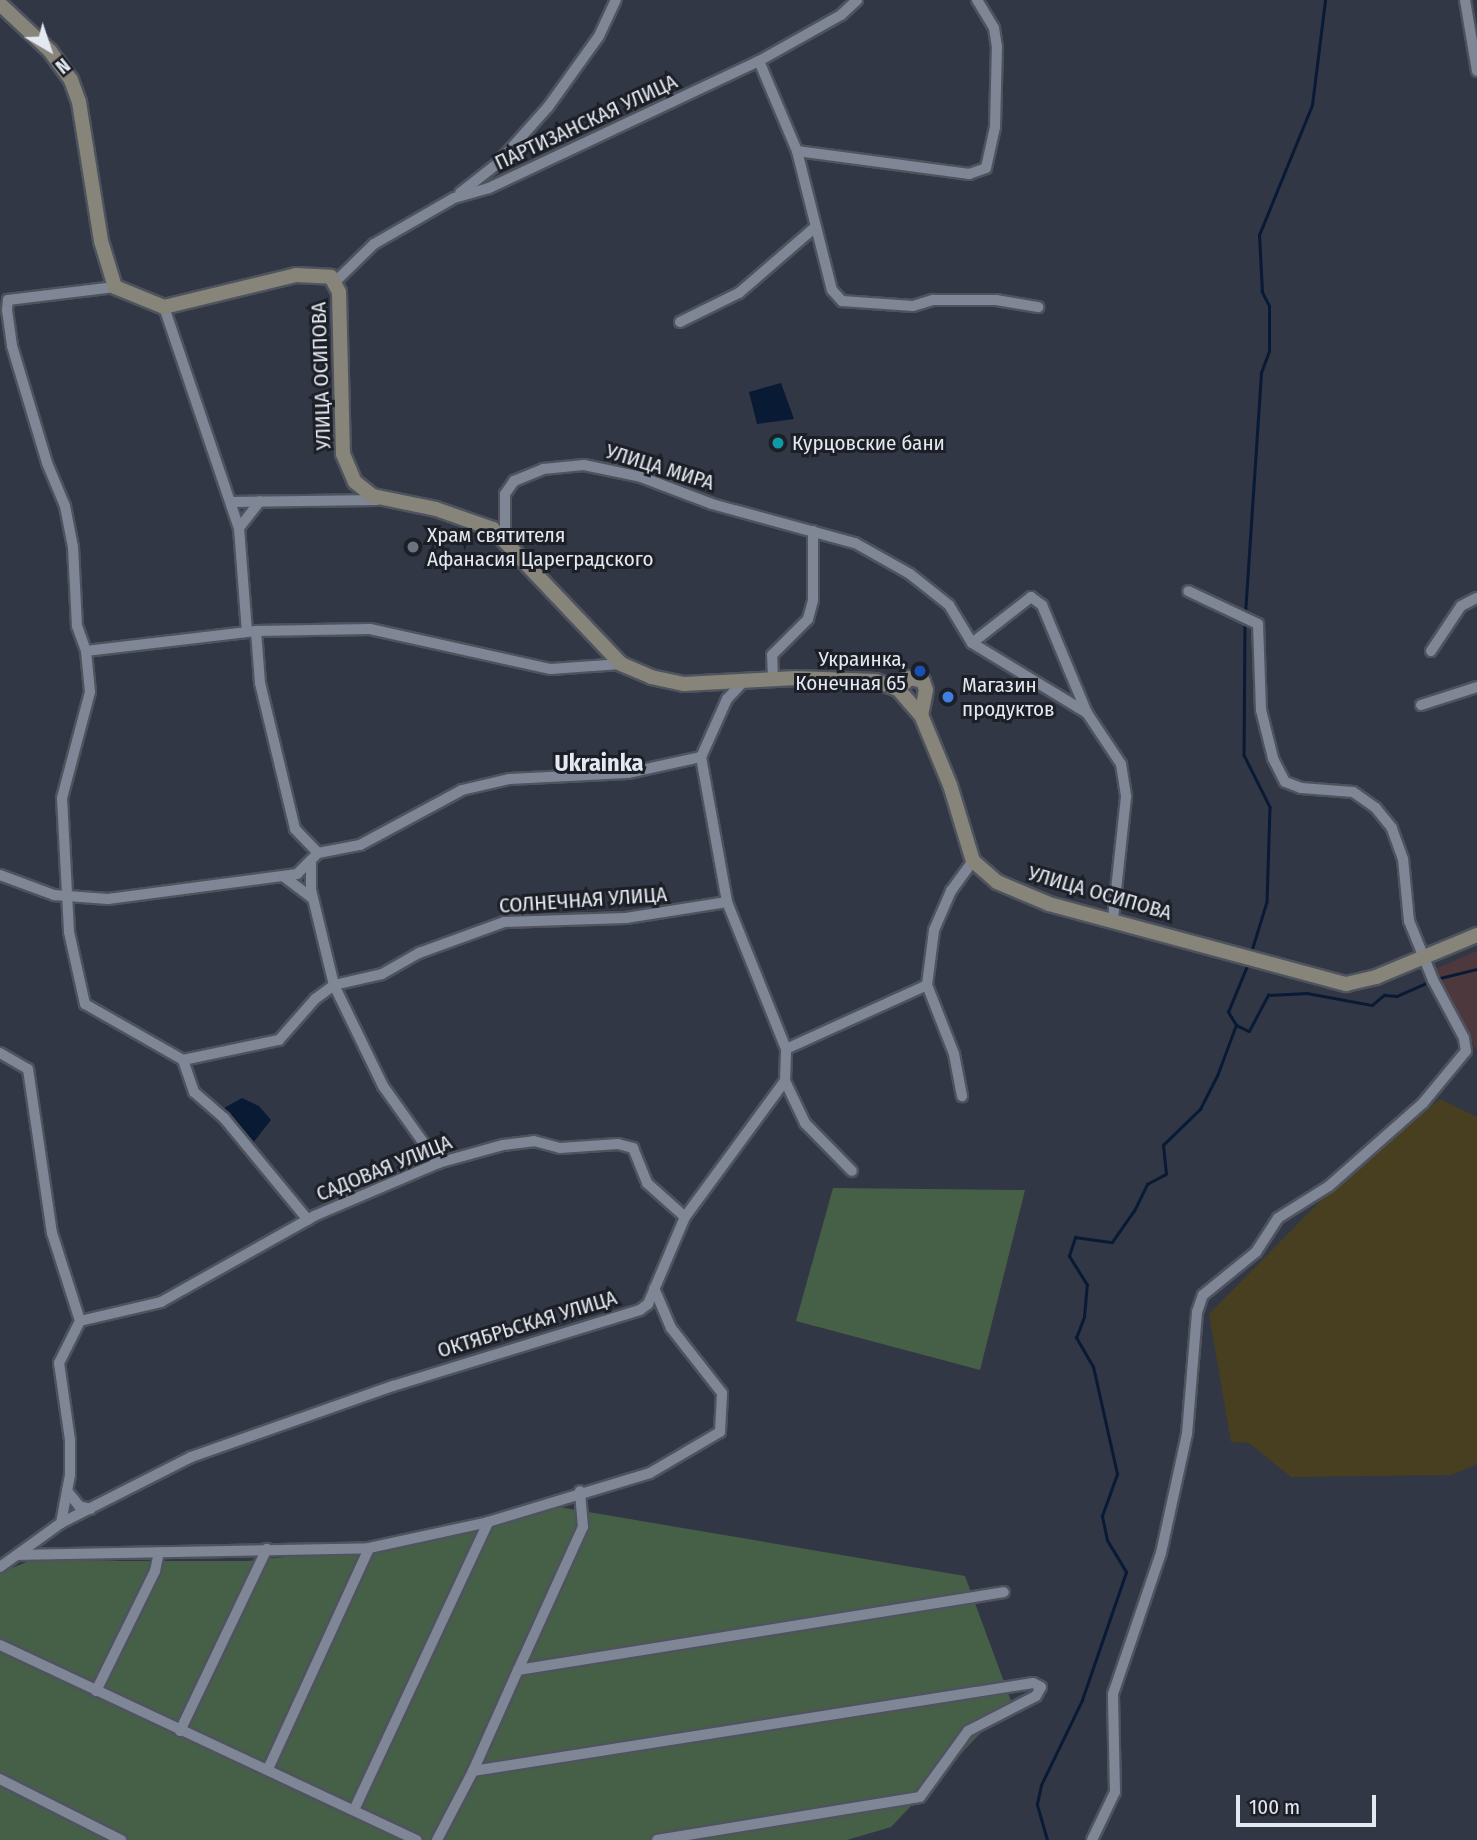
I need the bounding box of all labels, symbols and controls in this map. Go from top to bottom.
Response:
north arrow [14,14,84,84]
text: N [51,53,74,78]
street label: ПАРТИЗАНСКАЯ УЛИЦА [491,69,681,175]
street label: УЛИЦА ОСИПОВА [306,301,336,451]
place label: Курцовские бани [792,430,945,456]
marker: Курцовские бани [770,435,786,451]
street label: УЛИЦА МИРА [603,439,717,495]
place label: Храм святителя Афанасия Цареградского [427,522,653,572]
marker: Храм святителя Афанасия Цареградского [405,539,421,555]
place label: Украинка, Конечная 65 [795,646,906,696]
marker: Украинка, Конечная 65 [912,663,928,679]
place label: Магазин продуктов [962,672,1055,722]
marker: Магазин продуктов [940,689,956,705]
district label: Ukrainka [555,750,643,778]
street label: УЛИЦА ОСИПОВА [1025,860,1175,926]
street label: СОЛНЕЧНАЯ УЛИЦА [498,882,668,918]
street label: САДОВАЯ УЛИЦА [313,1129,455,1207]
street label: ОКТЯБРЬСКАЯ УЛИЦА [434,1285,620,1363]
scale bar [1239,1780,1379,1824]
text: 100 m [1249,1794,1300,1820]

